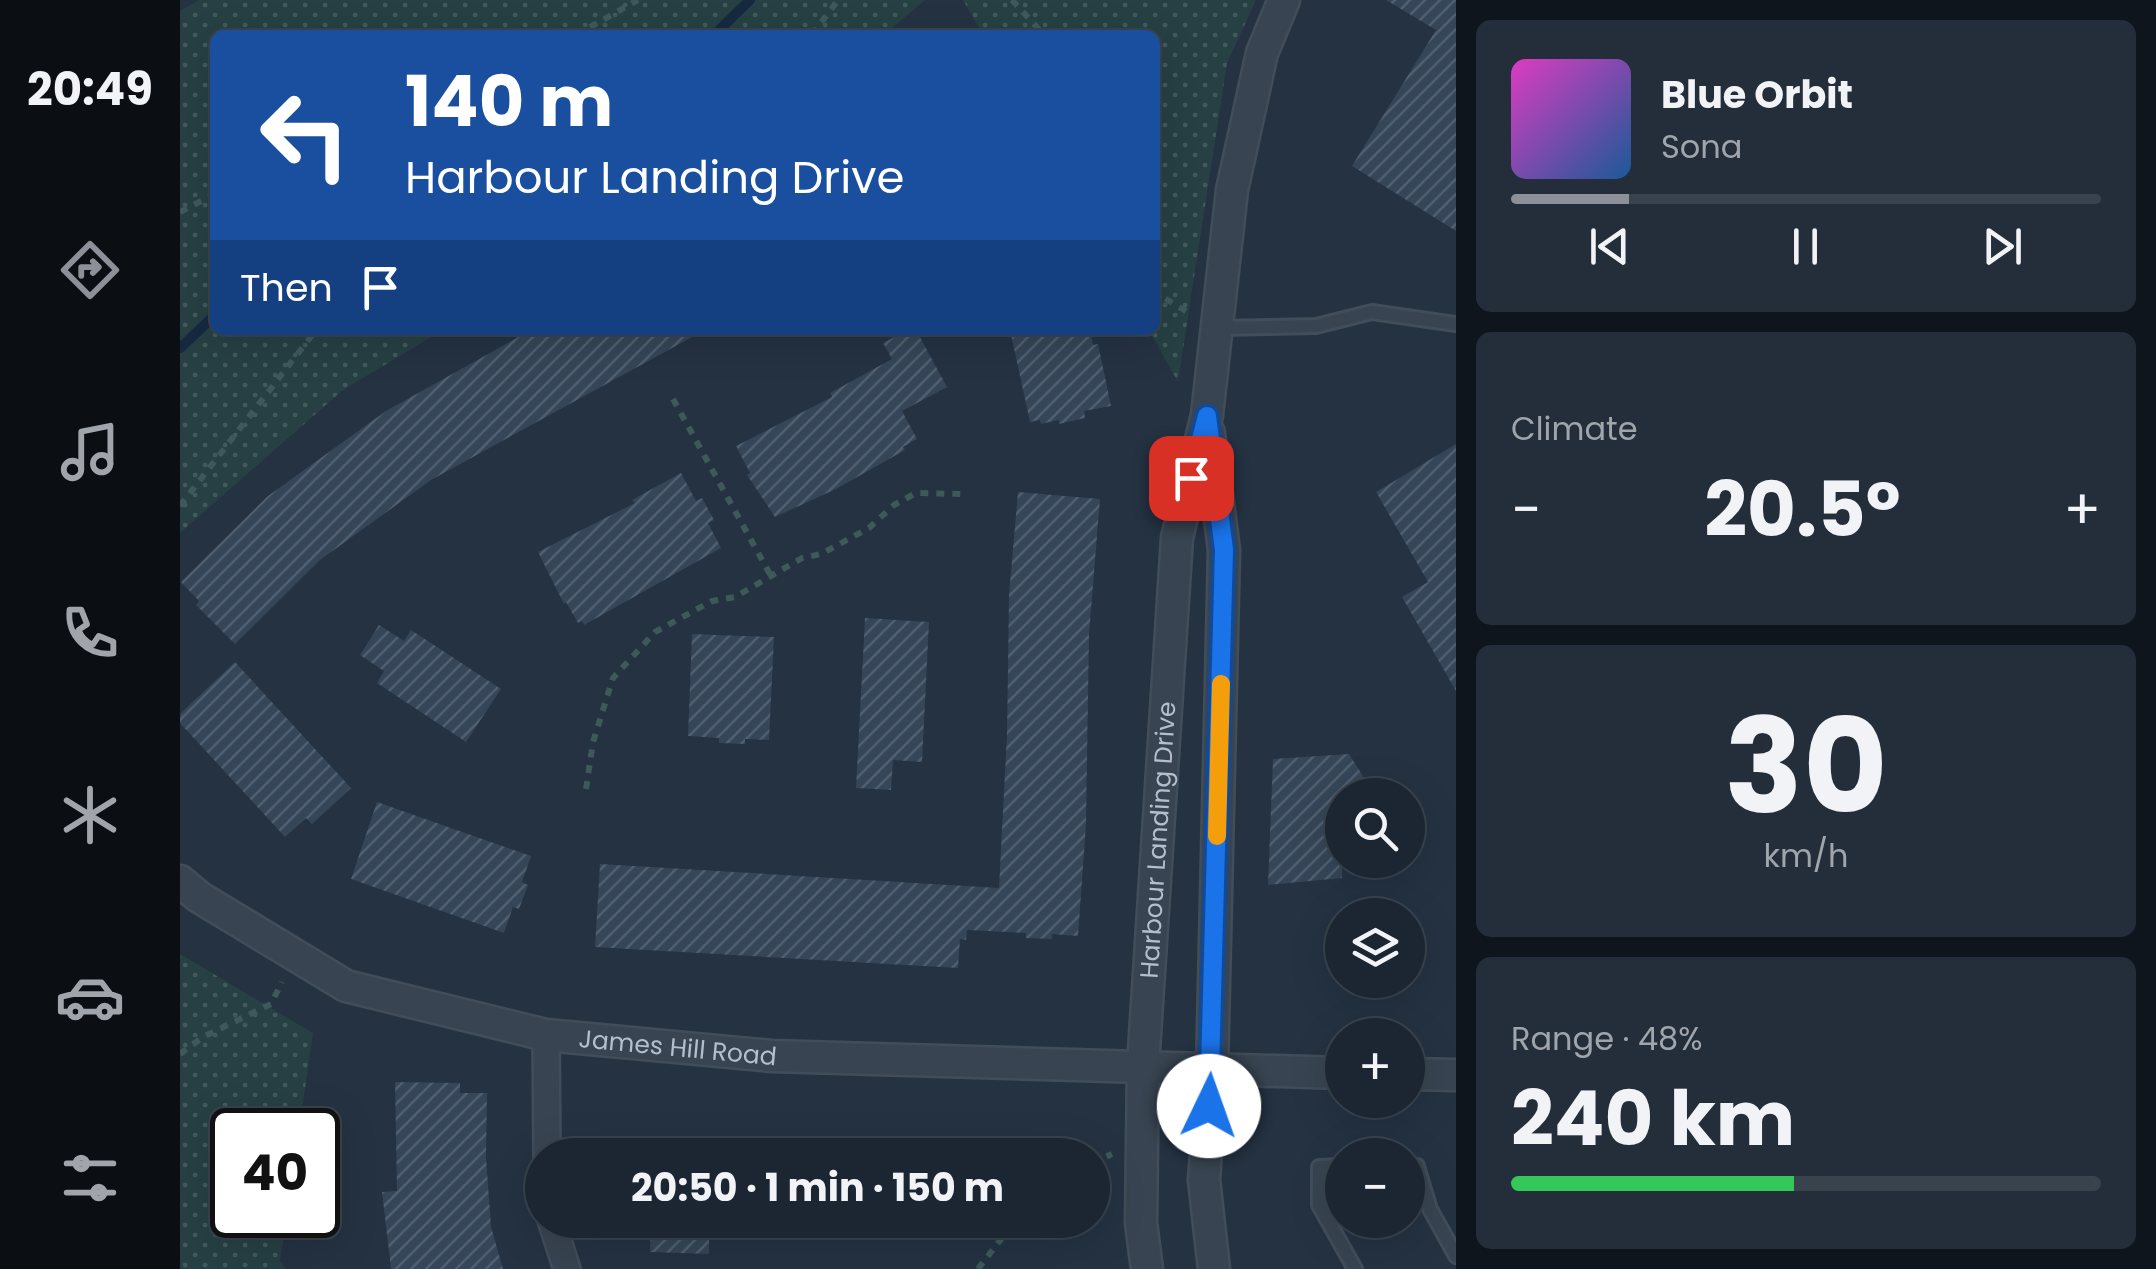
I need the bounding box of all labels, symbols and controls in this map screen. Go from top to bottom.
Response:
text: 140 m [405,52,613,151]
text: 20:49 [27,58,153,121]
text: Blue Orbit [1661,68,1853,121]
icon: left [240,70,370,200]
text: Sona [1661,124,1742,169]
text: Harbour Landing Drive [405,146,904,209]
icon: previous [1582,219,1637,274]
icon: pause [1778,219,1833,274]
icon: next [1975,219,2030,274]
icon: directions [55,235,125,305]
icon: arrive [353,260,408,315]
text: Then [240,261,333,314]
text: Climate [1511,406,1638,451]
icon: music [55,417,125,487]
pin [1149,436,1234,521]
icon: arrive [1164,451,1219,506]
text: 20.5° [1704,457,1901,562]
text: − [1511,471,1541,548]
text: + [2063,471,2101,548]
icon: phone [55,598,125,668]
text: 30 [1724,675,1888,858]
street label: Harbour Landing Drive [1132,700,1184,980]
map controls [1325,778,1425,1238]
button: search [1325,778,1425,878]
icon: climate [55,780,125,850]
text: km/h [1763,833,1849,878]
button: layers [1325,898,1425,998]
icon: car [55,962,125,1032]
text: Range · 48% [1511,1016,1703,1061]
button: + [1325,1018,1425,1118]
street label: James Hill Road [577,1021,778,1074]
position arrow [1157,1054,1261,1158]
text: 240 km [1511,1066,1795,1171]
speed limit sign: 40 [210,1108,340,1238]
button: − [1325,1138,1425,1238]
icon: filters [55,1143,125,1213]
text: 20:50 · 1 min · 150 m [631,1161,1004,1214]

